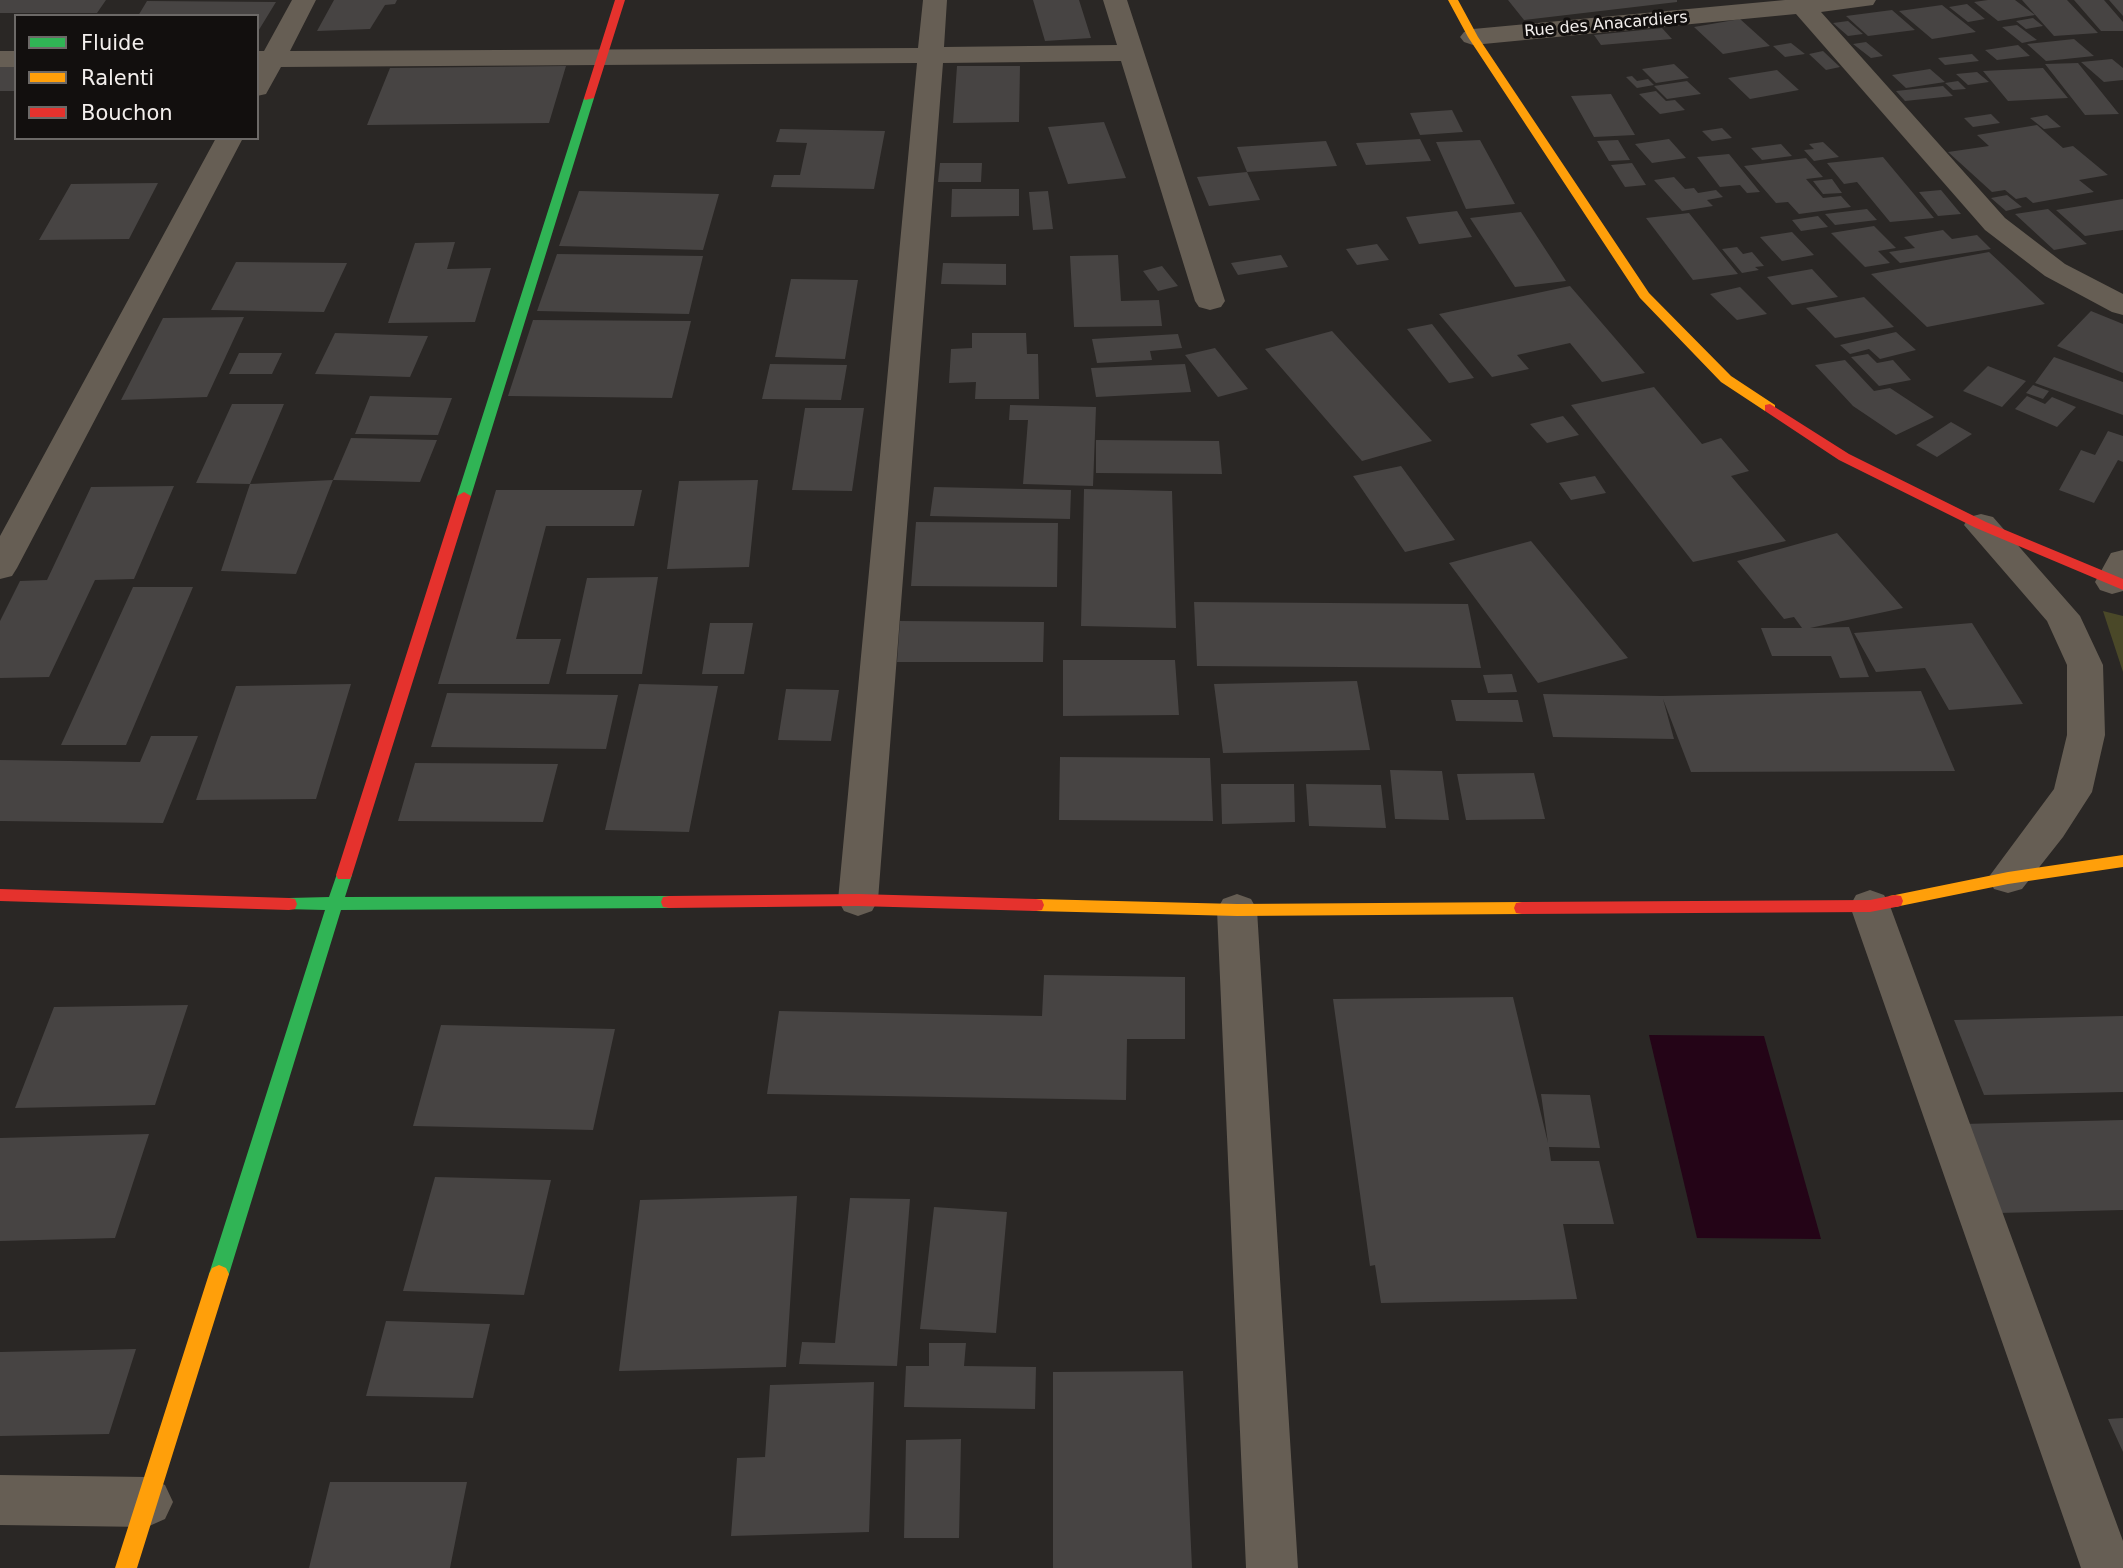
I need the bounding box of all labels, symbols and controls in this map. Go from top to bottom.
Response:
street label: Rue des Anacardiers [1523,8,1689,42]
legend [14,14,259,140]
text: Fluide [81,31,144,55]
text: Ralenti [81,66,154,90]
text: Bouchon [81,101,173,125]

